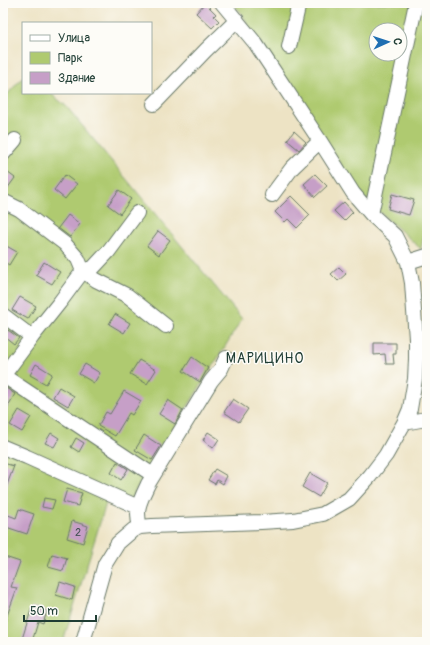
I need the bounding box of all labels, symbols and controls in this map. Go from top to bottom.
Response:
legend [22,22,152,94]
north arrow [368,22,408,62]
text: Улица [58,31,90,46]
text: С [391,38,404,45]
text: Парк [58,51,83,66]
text: Здание [58,71,95,86]
district label: МАРИЦИНО [226,350,304,367]
house number: 2 [75,526,81,539]
scale bar [24,597,96,623]
text: 50 m [30,604,58,619]

